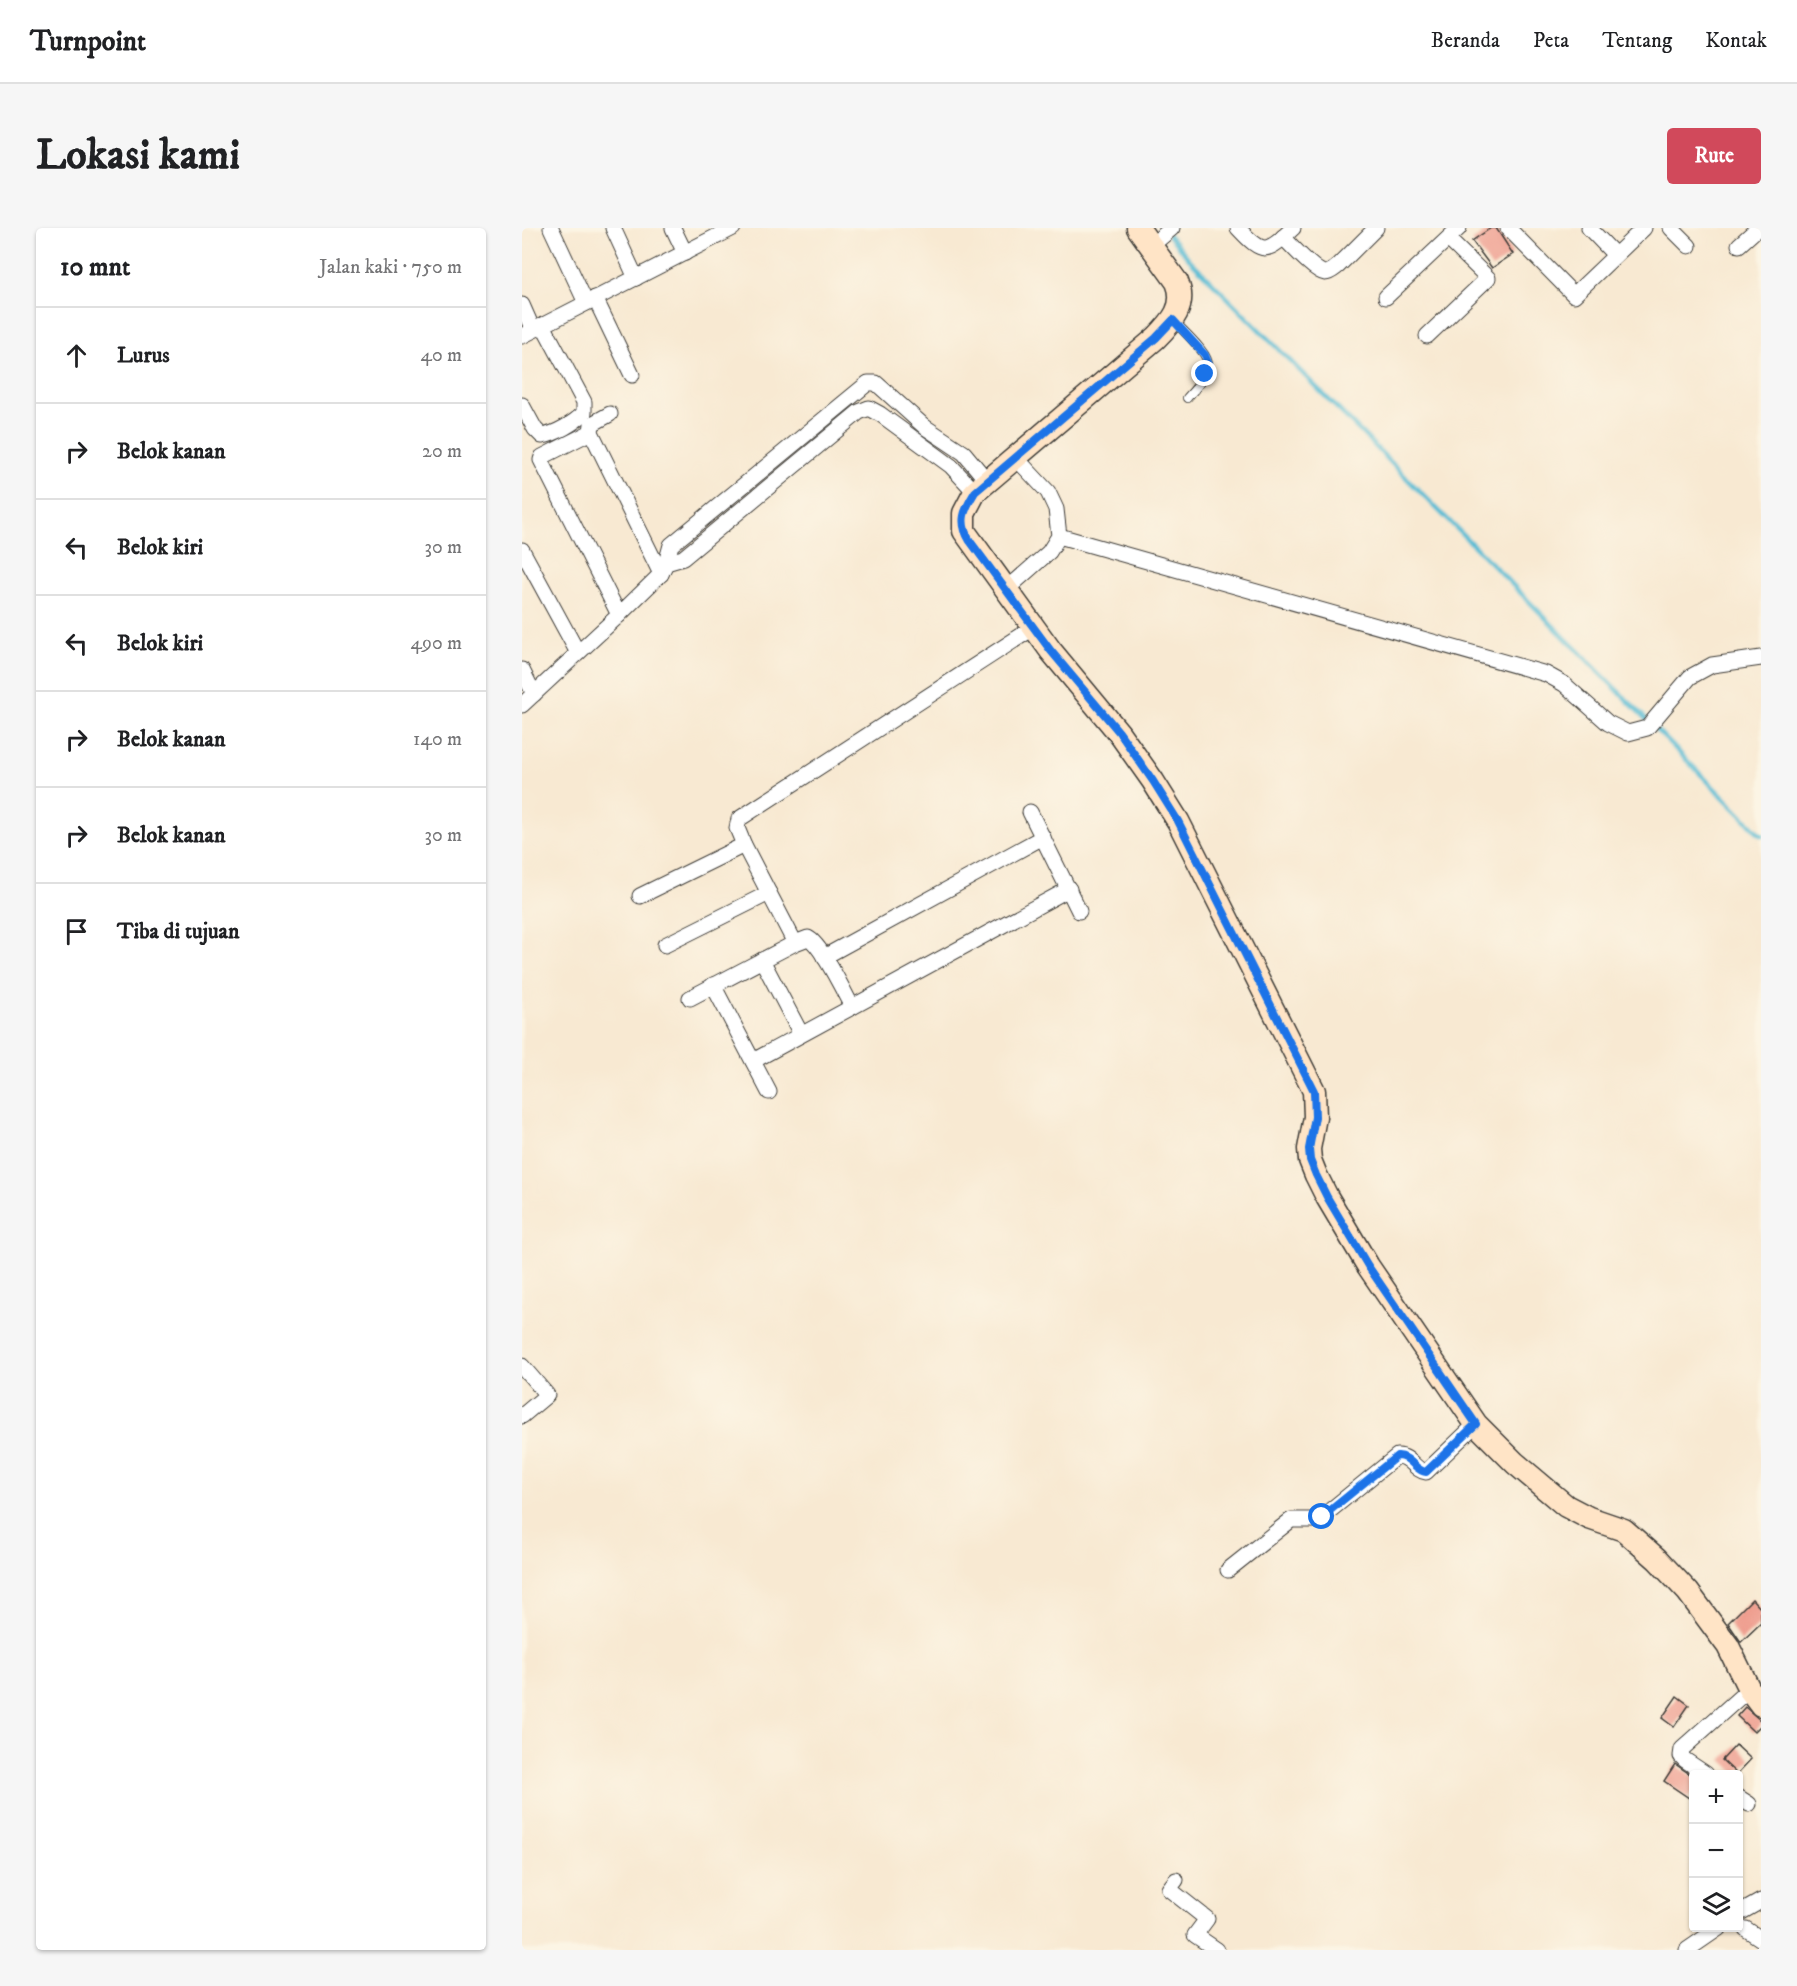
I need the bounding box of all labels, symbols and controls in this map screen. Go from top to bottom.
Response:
text: Turnpoint [30,24,146,59]
text: Beranda [1431,28,1500,54]
text: Peta [1533,28,1569,54]
text: Tentang [1602,28,1672,54]
text: Kontak [1705,28,1767,54]
button: Rute [1667,128,1761,184]
text: Lokasi kami [36,130,240,182]
text: 10 mnt [60,251,130,284]
text: Jalan kaki · 750 m [319,255,462,280]
icon: ahead [60,339,93,372]
text: Lurus [117,342,170,369]
text: 40 m [420,343,462,368]
route end [1191,360,1217,386]
icon: right [60,435,93,468]
text: Belok kanan [117,438,225,465]
text: 20 m [422,439,462,464]
icon: left [60,531,93,564]
text: Belok kiri [117,534,203,561]
text: 30 m [424,535,462,560]
icon: left [60,627,93,660]
text: Belok kiri [117,630,203,657]
text: 490 m [410,631,462,656]
icon: right [60,723,93,756]
text: Belok kanan [117,726,225,753]
text: 140 m [413,727,462,752]
icon: right [60,819,93,852]
text: Belok kanan [117,822,225,849]
text: 30 m [424,823,462,848]
icon: arrive [60,915,93,948]
text: Tiba di tujuan [117,918,239,945]
route start [1308,1503,1334,1529]
map controls [1689,1770,1743,1932]
button: + [1689,1770,1743,1824]
button: − [1689,1824,1743,1878]
button: layers [1689,1878,1743,1932]

